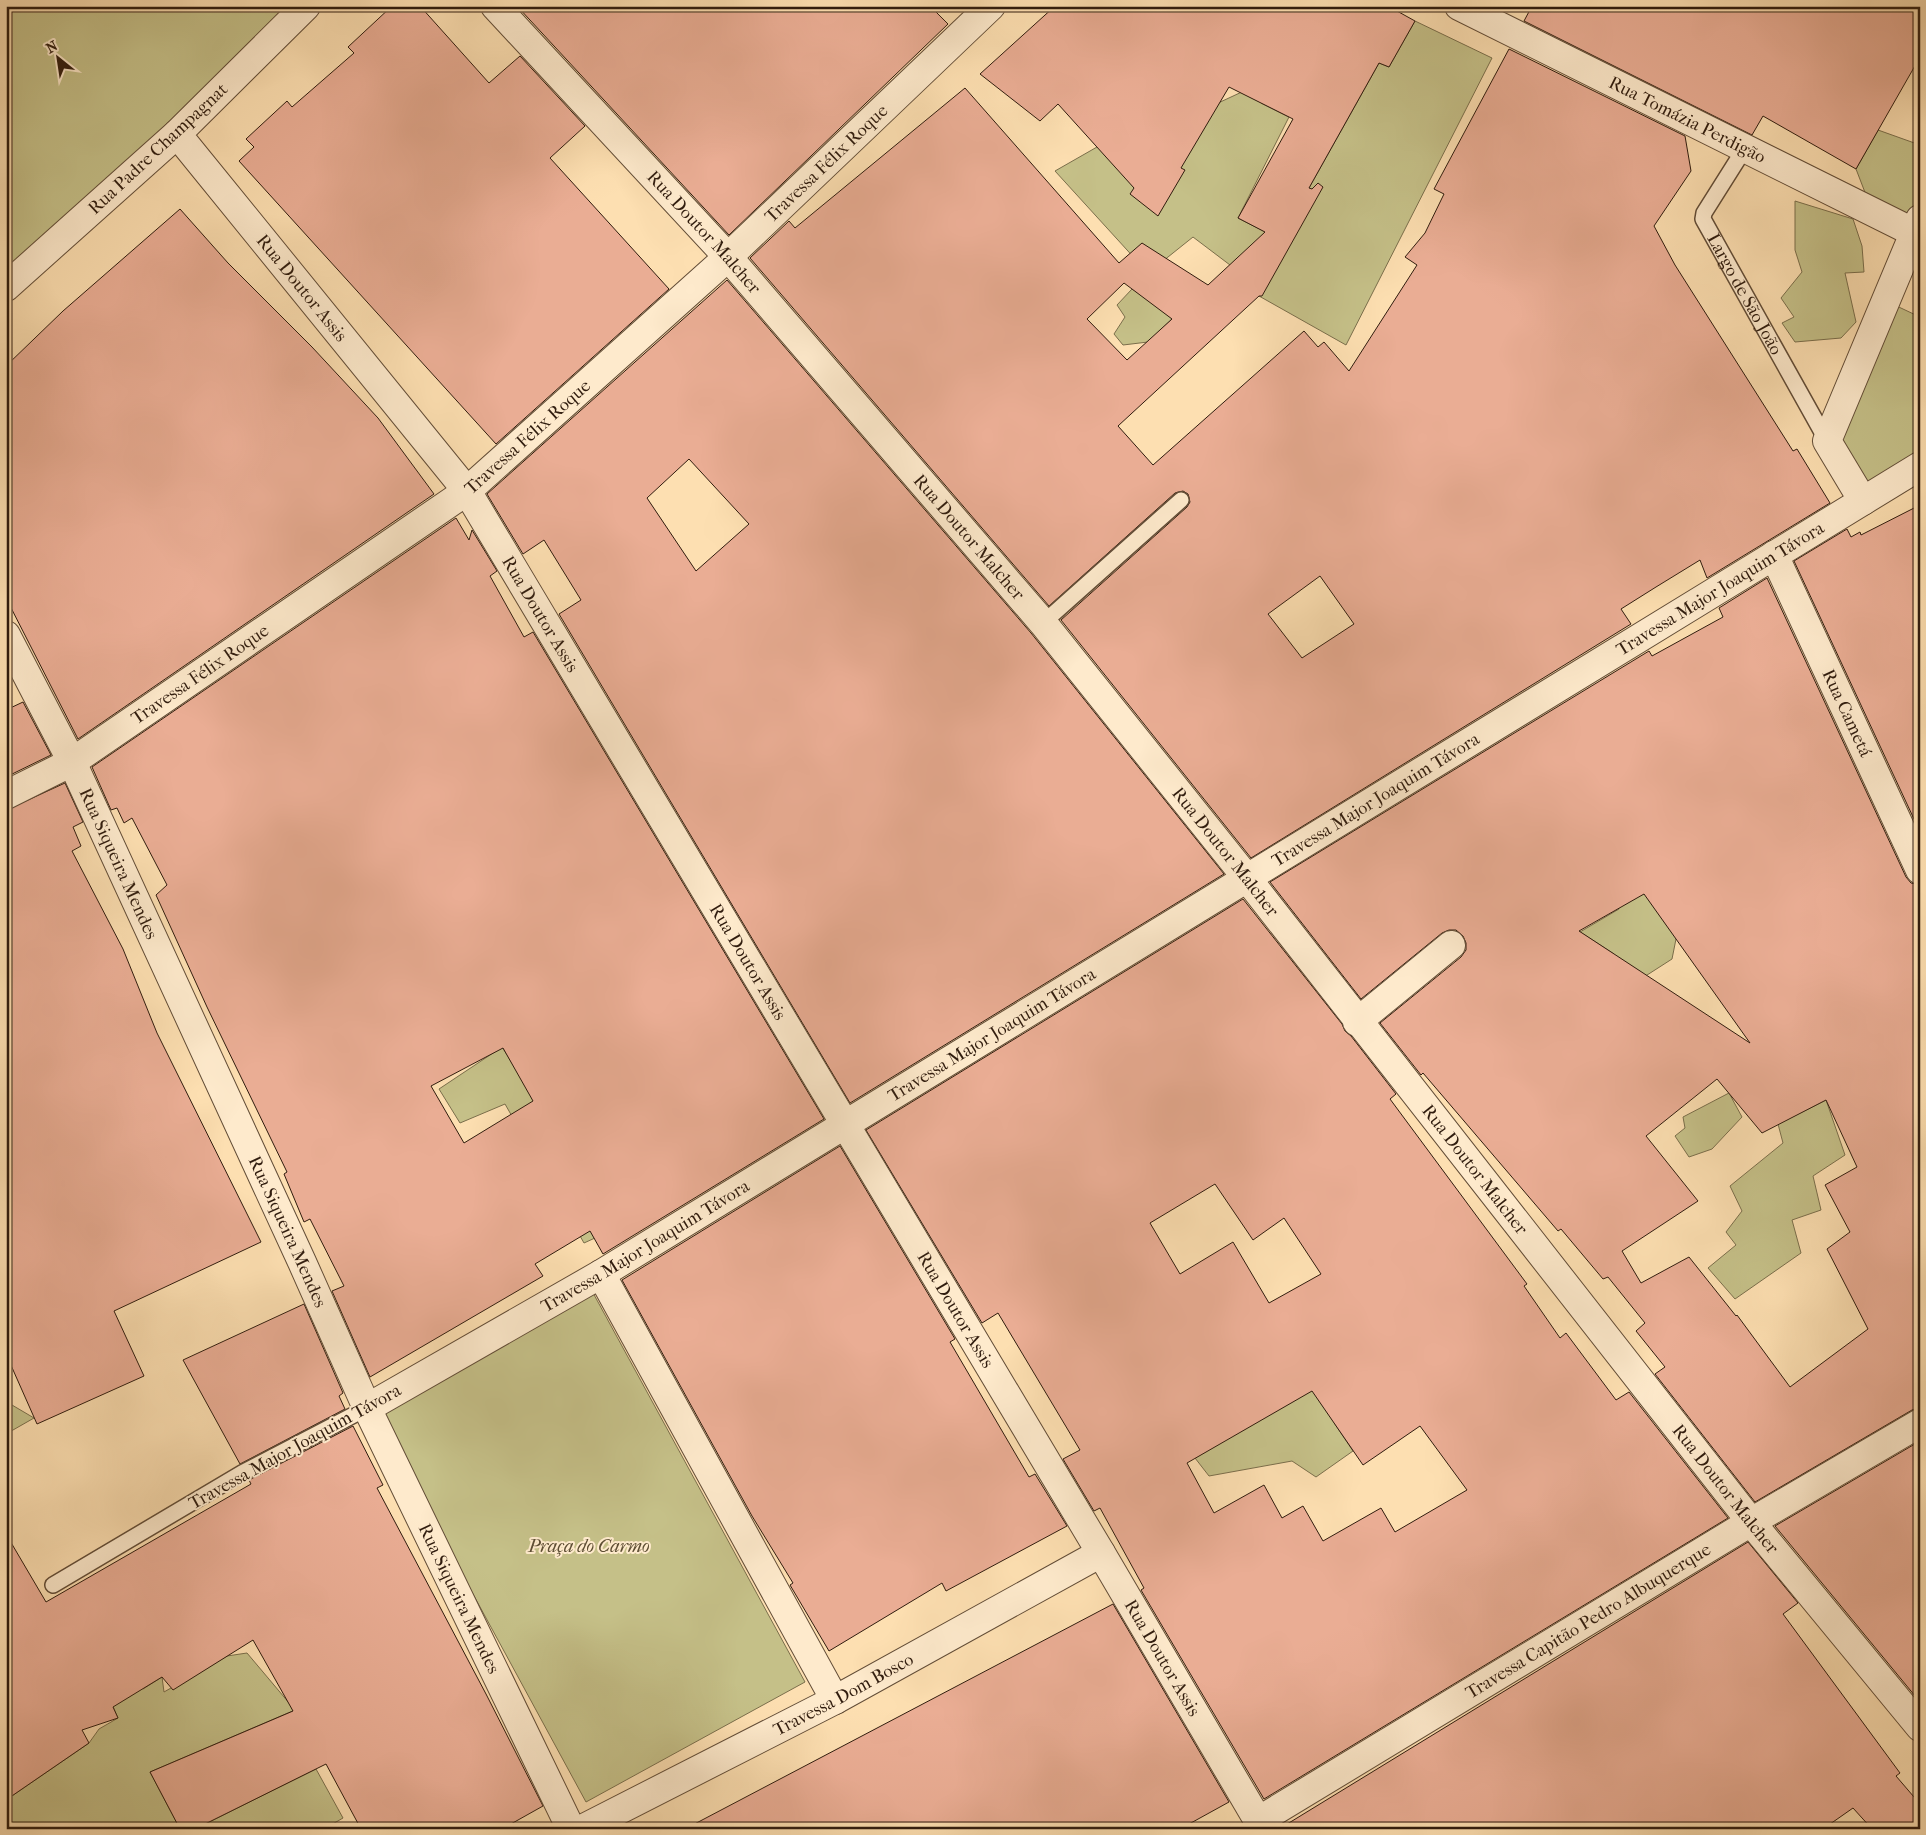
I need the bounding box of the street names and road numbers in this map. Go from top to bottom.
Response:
street label: Rua Tomázia Perdigão [1605,72,1769,167]
street label: Rua Padre Champagnat [84,79,232,219]
street label: Travessa Félix Roque [760,100,892,227]
street label: Rua Doutor Malcher [643,166,766,298]
street label: Rua Doutor Assis [252,230,352,346]
street label: Largo de São João [1703,230,1787,358]
street label: Travessa Félix Roque [460,375,595,499]
street label: Rua Doutor Malcher [909,470,1029,604]
street label: Travessa Major Joaquim Távora [1612,517,1828,660]
street label: Rua Doutor Assis [498,552,583,676]
street label: Travessa Félix Roque [127,620,273,729]
street label: Rua Cametá [1818,666,1877,761]
street label: Travessa Major Joaquim Távora [1268,728,1484,871]
street label: Rua Doutor Malcher [1168,783,1283,921]
street label: Rua Siqueira Mendes [75,785,163,943]
street label: Rua Doutor Assis [705,900,791,1024]
street label: Travessa Major Joaquim Távora [884,963,1100,1106]
street label: Rua Doutor Malcher [1418,1100,1533,1239]
street label: Rua Siqueira Mendes [244,1153,331,1311]
street label: Travessa Major Joaquim Távora [537,1175,754,1317]
street label: Rua Doutor Assis [913,1248,999,1372]
street label: Travessa Major Joaquim Távora [185,1379,405,1514]
street label: Rua Doutor Malcher [1668,1420,1783,1558]
street label: Rua Siqueira Mendes [414,1520,505,1677]
street label: Travessa Capitão Pedro Albuquerque [1462,1538,1714,1703]
street label: Rua Doutor Assis [1120,1596,1205,1720]
street label: Travessa Dom Bosco [770,1648,917,1740]

